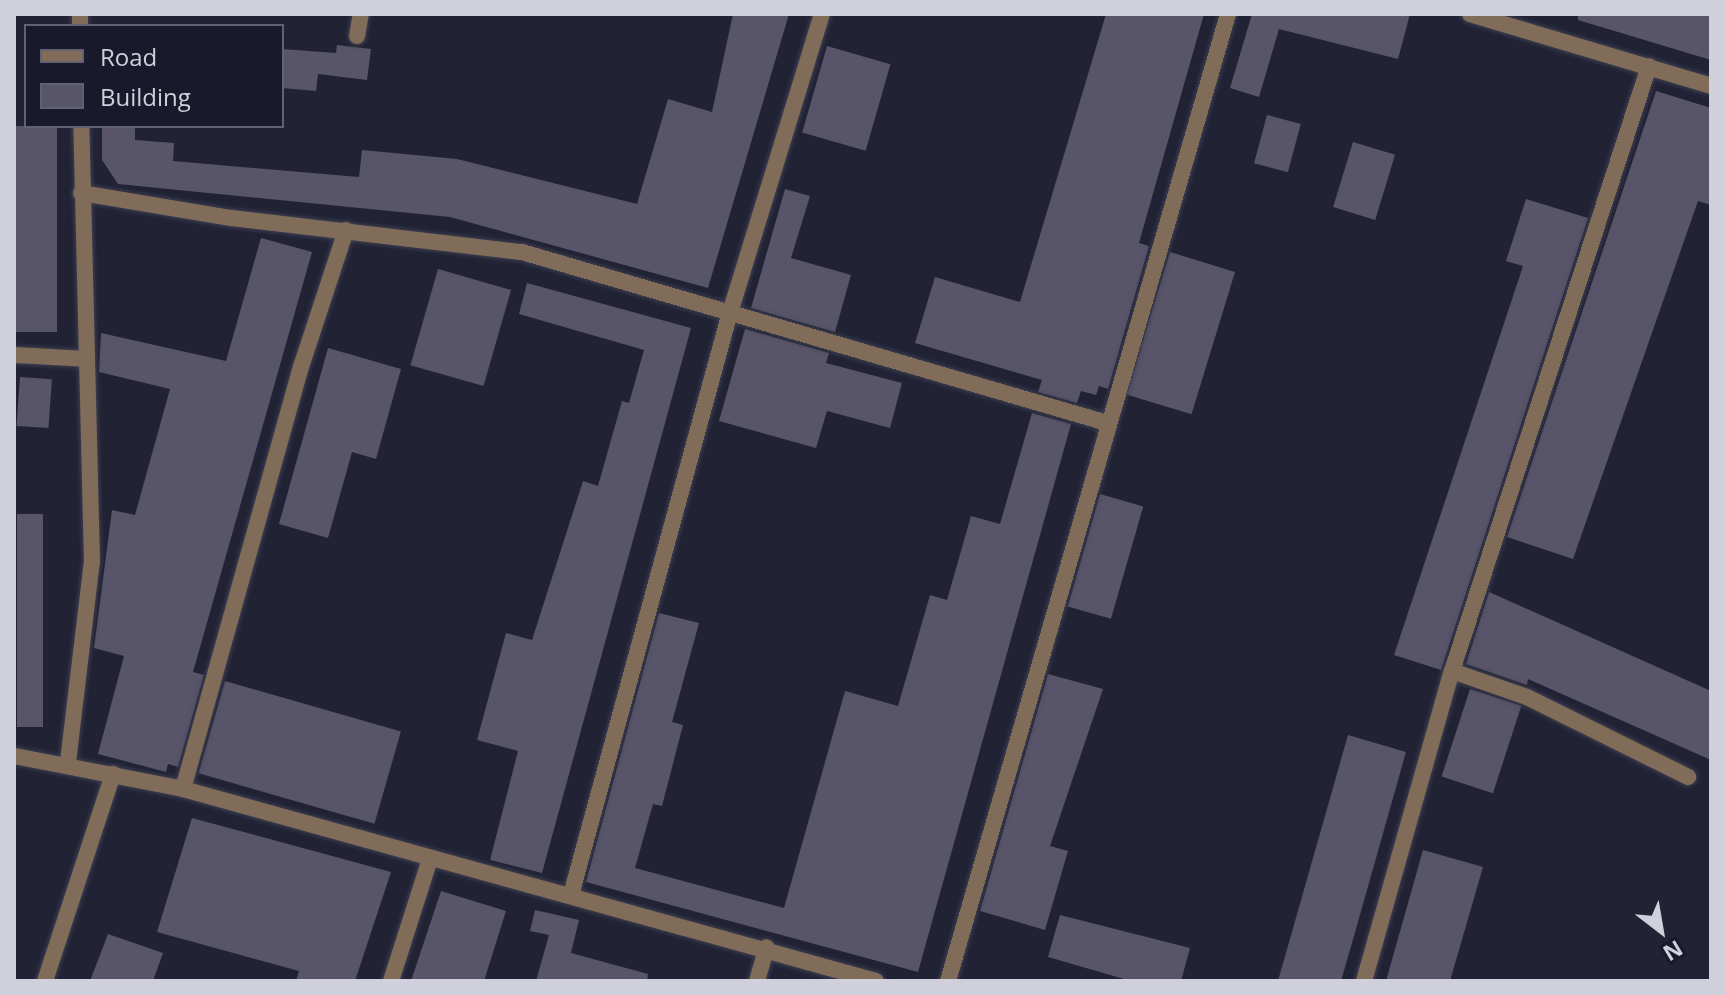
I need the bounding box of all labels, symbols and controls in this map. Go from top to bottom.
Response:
legend [24,24,284,128]
text: Road [100,40,157,73]
text: Building [100,80,191,113]
north arrow [1621,891,1701,971]
text: N [1658,934,1689,969]

